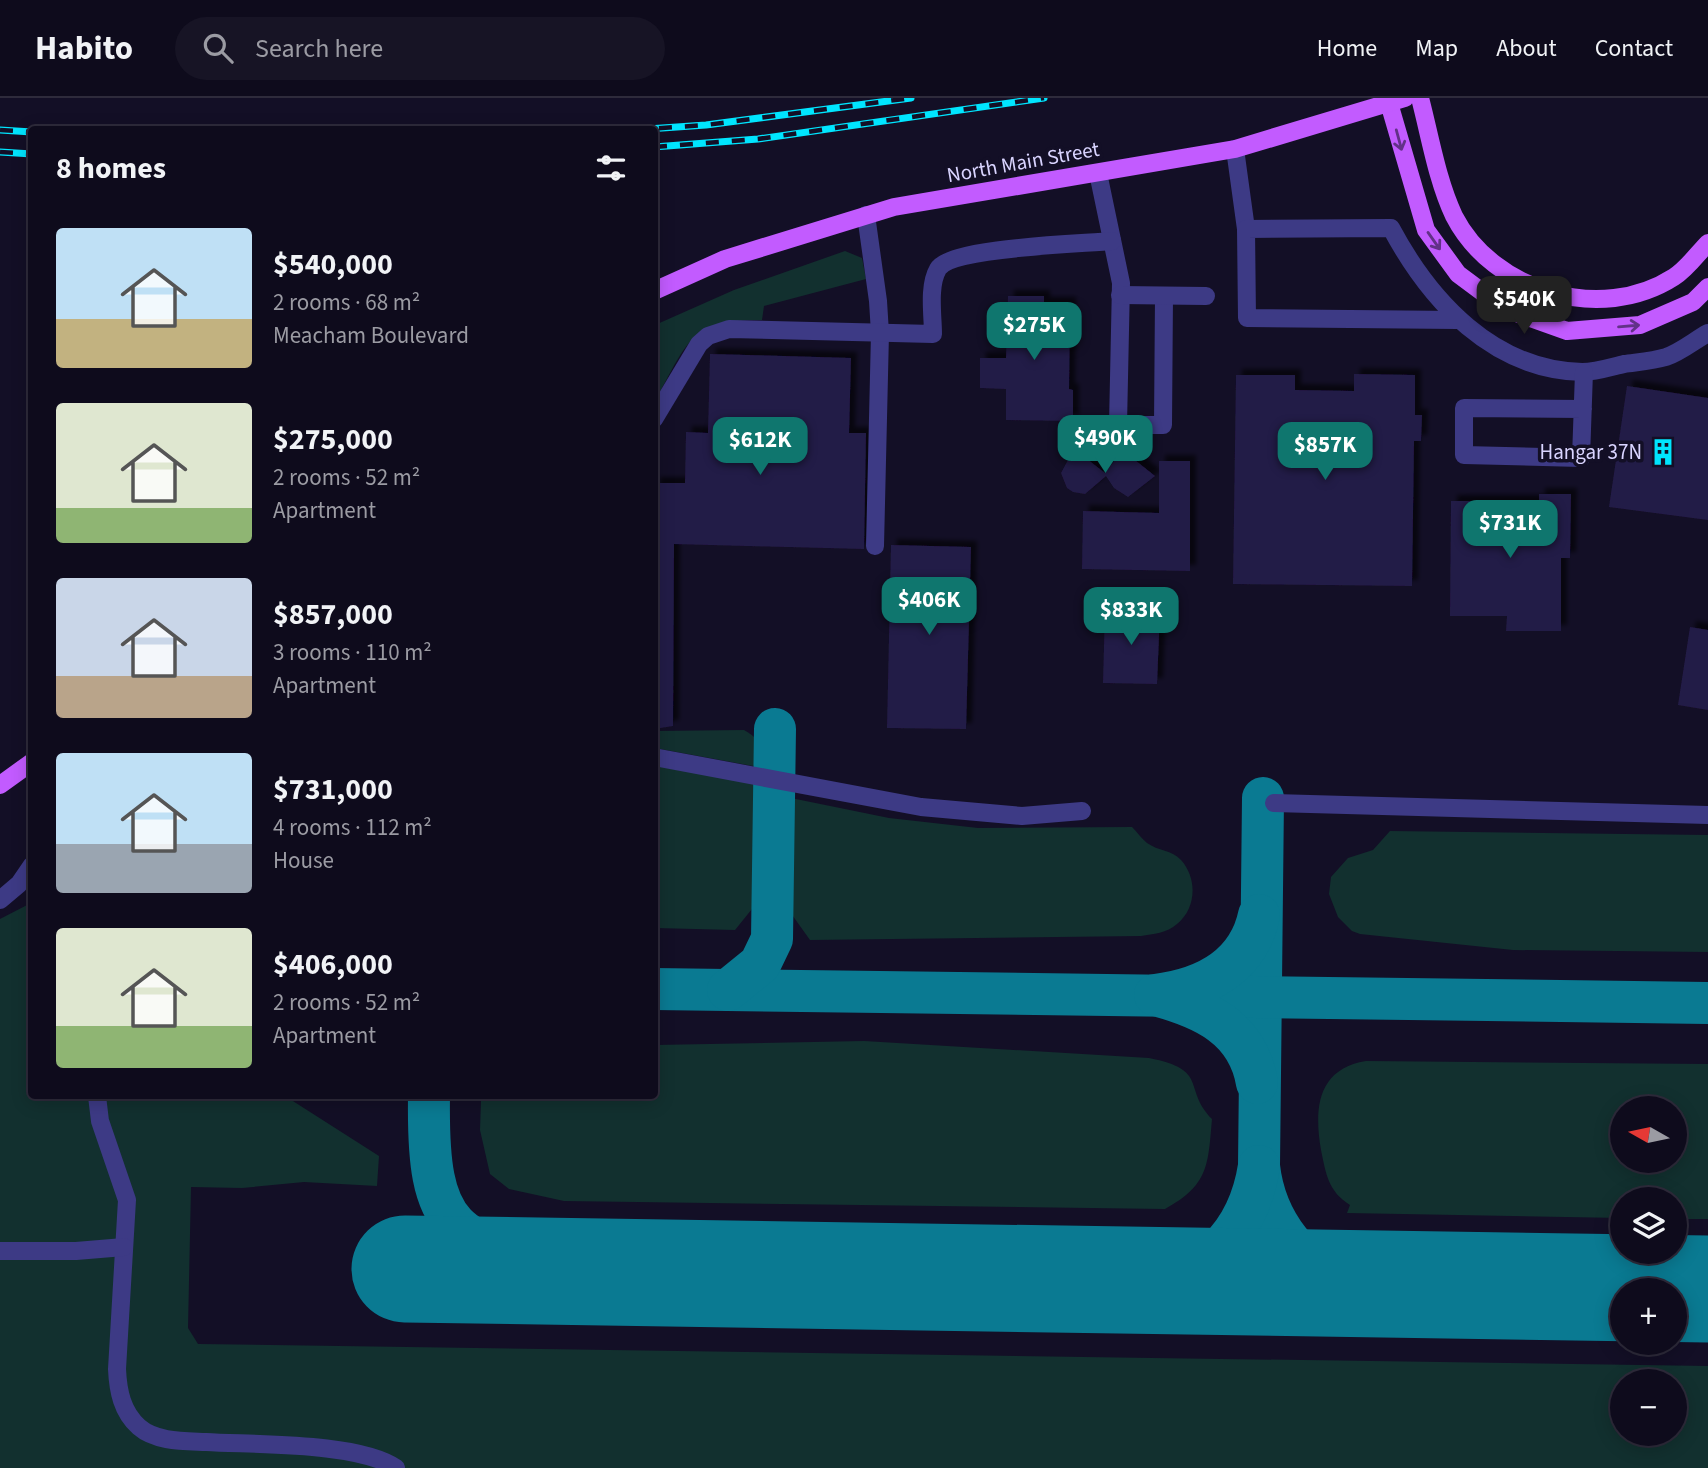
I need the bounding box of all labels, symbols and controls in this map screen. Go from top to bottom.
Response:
search box [175,17,665,80]
text: Habito [35,25,133,72]
icon: search [199,29,237,67]
text: Search here [255,30,383,67]
text: Home [1317,31,1377,66]
text: Map [1415,31,1458,66]
text: About [1496,31,1557,66]
text: Contact [1595,31,1673,66]
one-way arrow [1394,129,1407,151]
street label: North Main Street [944,134,1102,190]
text: 8 homes [56,147,166,190]
icon: filters [592,149,630,187]
one-way arrow [1427,231,1441,250]
text: $540,000 [273,243,393,286]
icon: home [112,256,196,340]
pin: $540K [1475,276,1573,336]
text: $540K [1493,282,1555,315]
text: 2 rooms · 68 m² [273,286,420,319]
pin: $275K [985,302,1083,362]
text: $275K [1003,308,1065,341]
text: Meacham Boulevard [273,319,469,352]
one-way arrow [1617,319,1640,332]
pin: $490K [1056,416,1154,475]
text: $275,000 [273,418,393,461]
pin: $612K [711,418,809,477]
text: $490K [1074,421,1136,454]
pin: $857K [1276,422,1374,482]
text: $612K [729,423,791,456]
text: $857K [1294,428,1356,461]
icon: home [112,431,196,515]
place label: Hangar 37N [1539,437,1642,467]
building icon: Hangar 37N [1648,437,1678,467]
text: 2 rooms · 52 m² [273,461,420,494]
text: Apartment [273,494,376,527]
pin: $731K [1461,500,1559,560]
text: $731K [1479,506,1541,539]
pin: $406K [880,578,978,637]
text: $406K [898,583,960,616]
pin: $833K [1082,588,1180,647]
text: $857,000 [273,593,393,636]
text: $833K [1100,593,1162,626]
icon: home [112,606,196,690]
text: 3 rooms · 110 m² [273,636,432,669]
text: Apartment [273,669,376,702]
text: $731,000 [273,768,393,811]
icon: home [112,781,196,865]
text: 4 rooms · 112 m² [273,811,432,844]
text: House [273,844,334,877]
text: $406,000 [273,943,393,986]
icon: home [112,956,196,1040]
text: 2 rooms · 52 m² [273,986,420,1019]
text: Apartment [273,1019,376,1052]
north arrow [1610,1096,1687,1172]
map controls [1610,1096,1687,1446]
button: layers [1610,1187,1687,1264]
button: + [1610,1278,1687,1355]
button: − [1610,1369,1687,1446]

